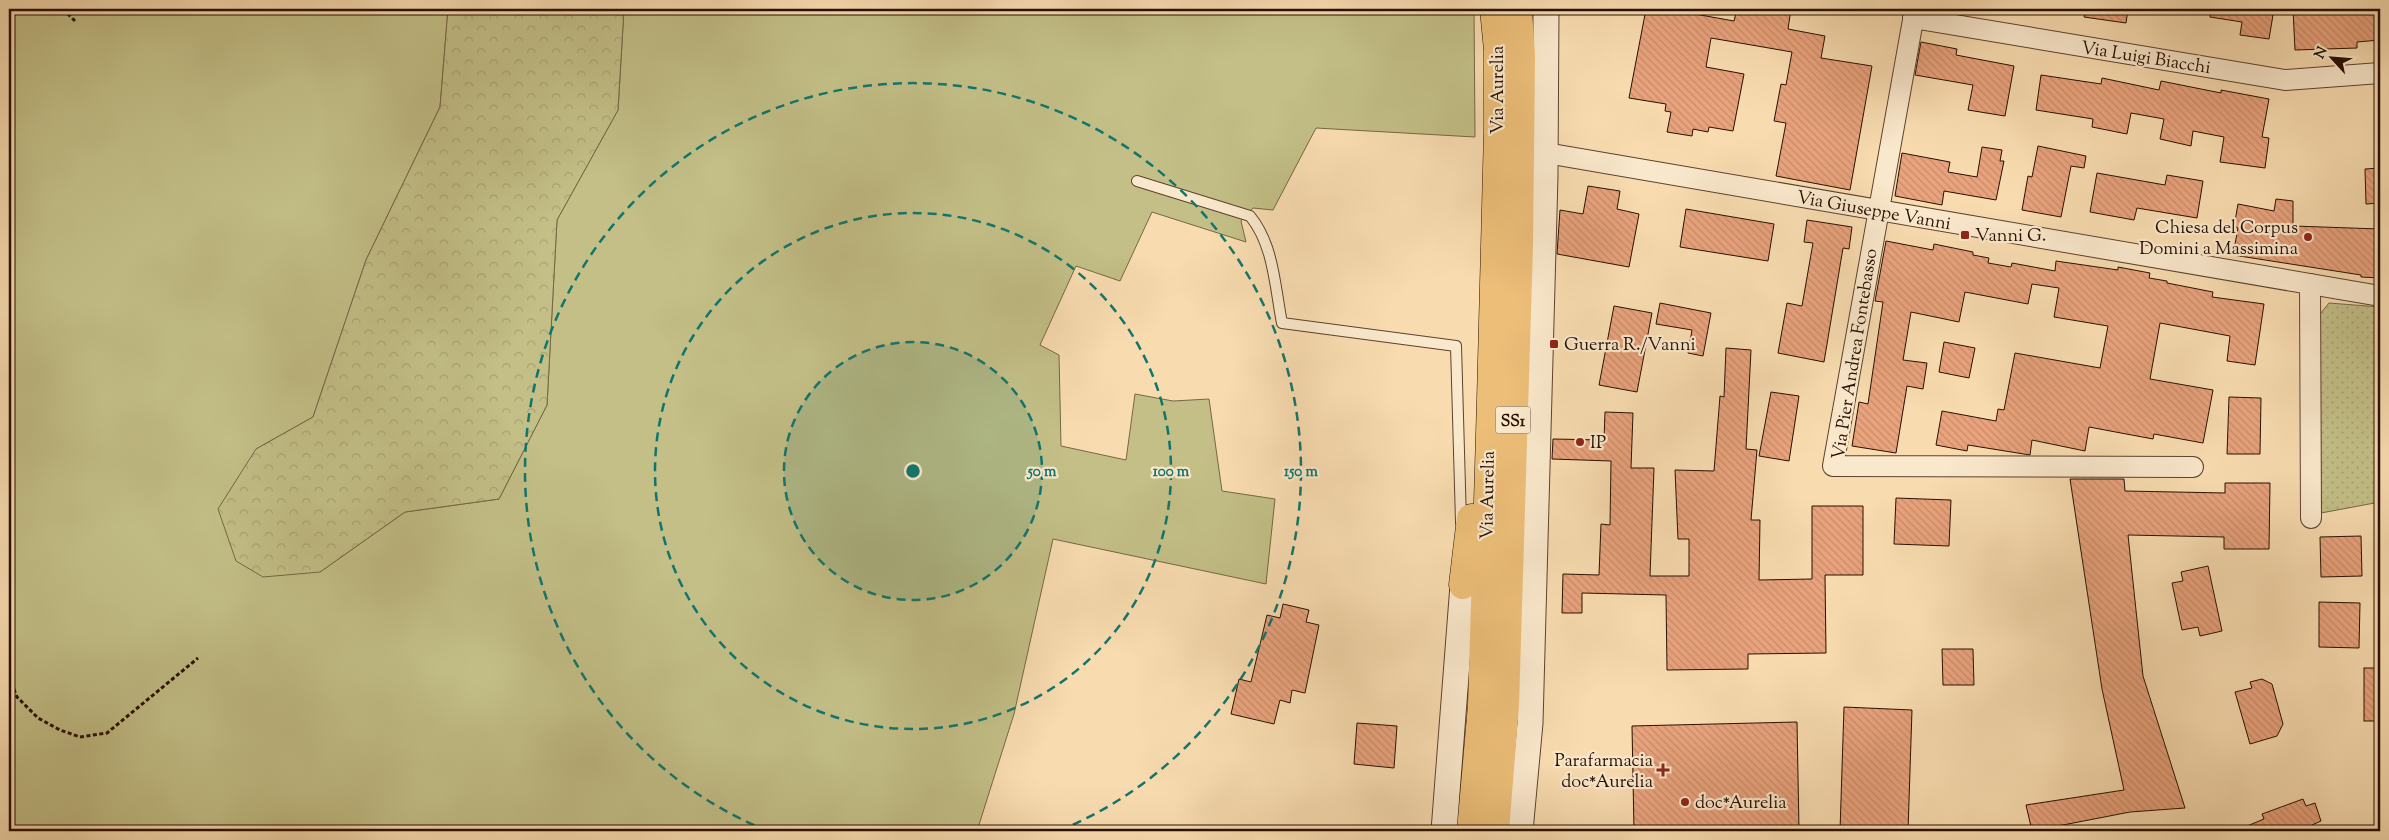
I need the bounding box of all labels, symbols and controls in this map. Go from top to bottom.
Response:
north arrow [2306,32,2356,82]
street label: Via Luigi Biacchi [2079,36,2212,82]
text: N [2311,44,2334,63]
street label: Via Aurelia [1486,46,1512,134]
street label: Via Giuseppe Vanni [1794,186,1953,238]
place label: Chiesa del Corpus Domini a Massimina [2139,216,2298,263]
place label: Vanni G. [1975,224,2046,250]
marker: Vanni G. [1959,229,1971,241]
marker: Chiesa del Corpus Domini a Massimina [2302,231,2314,243]
street label: Via Pier Andrea Fontebasso [1826,247,1886,462]
place label: Guerra R./Vanni [1564,333,1696,359]
marker: Guerra R./Vanni [1548,338,1560,350]
road number: SS1 [1496,406,1530,434]
place label: IP [1590,431,1606,457]
marker: IP [1574,436,1586,448]
street label: Via Aurelia [1475,451,1503,540]
centre of rings [904,462,922,480]
text: 50 m [1027,462,1057,483]
text: 100 m [1153,462,1190,483]
text: 150 m [1284,462,1318,483]
place label: Parafarmacia doc*Aurelia [1555,749,1653,796]
marker: Parafarmacia doc*Aurelia [1657,764,1669,776]
place label: doc*Aurelia [1695,791,1787,817]
marker: doc*Aurelia [1679,796,1691,808]

